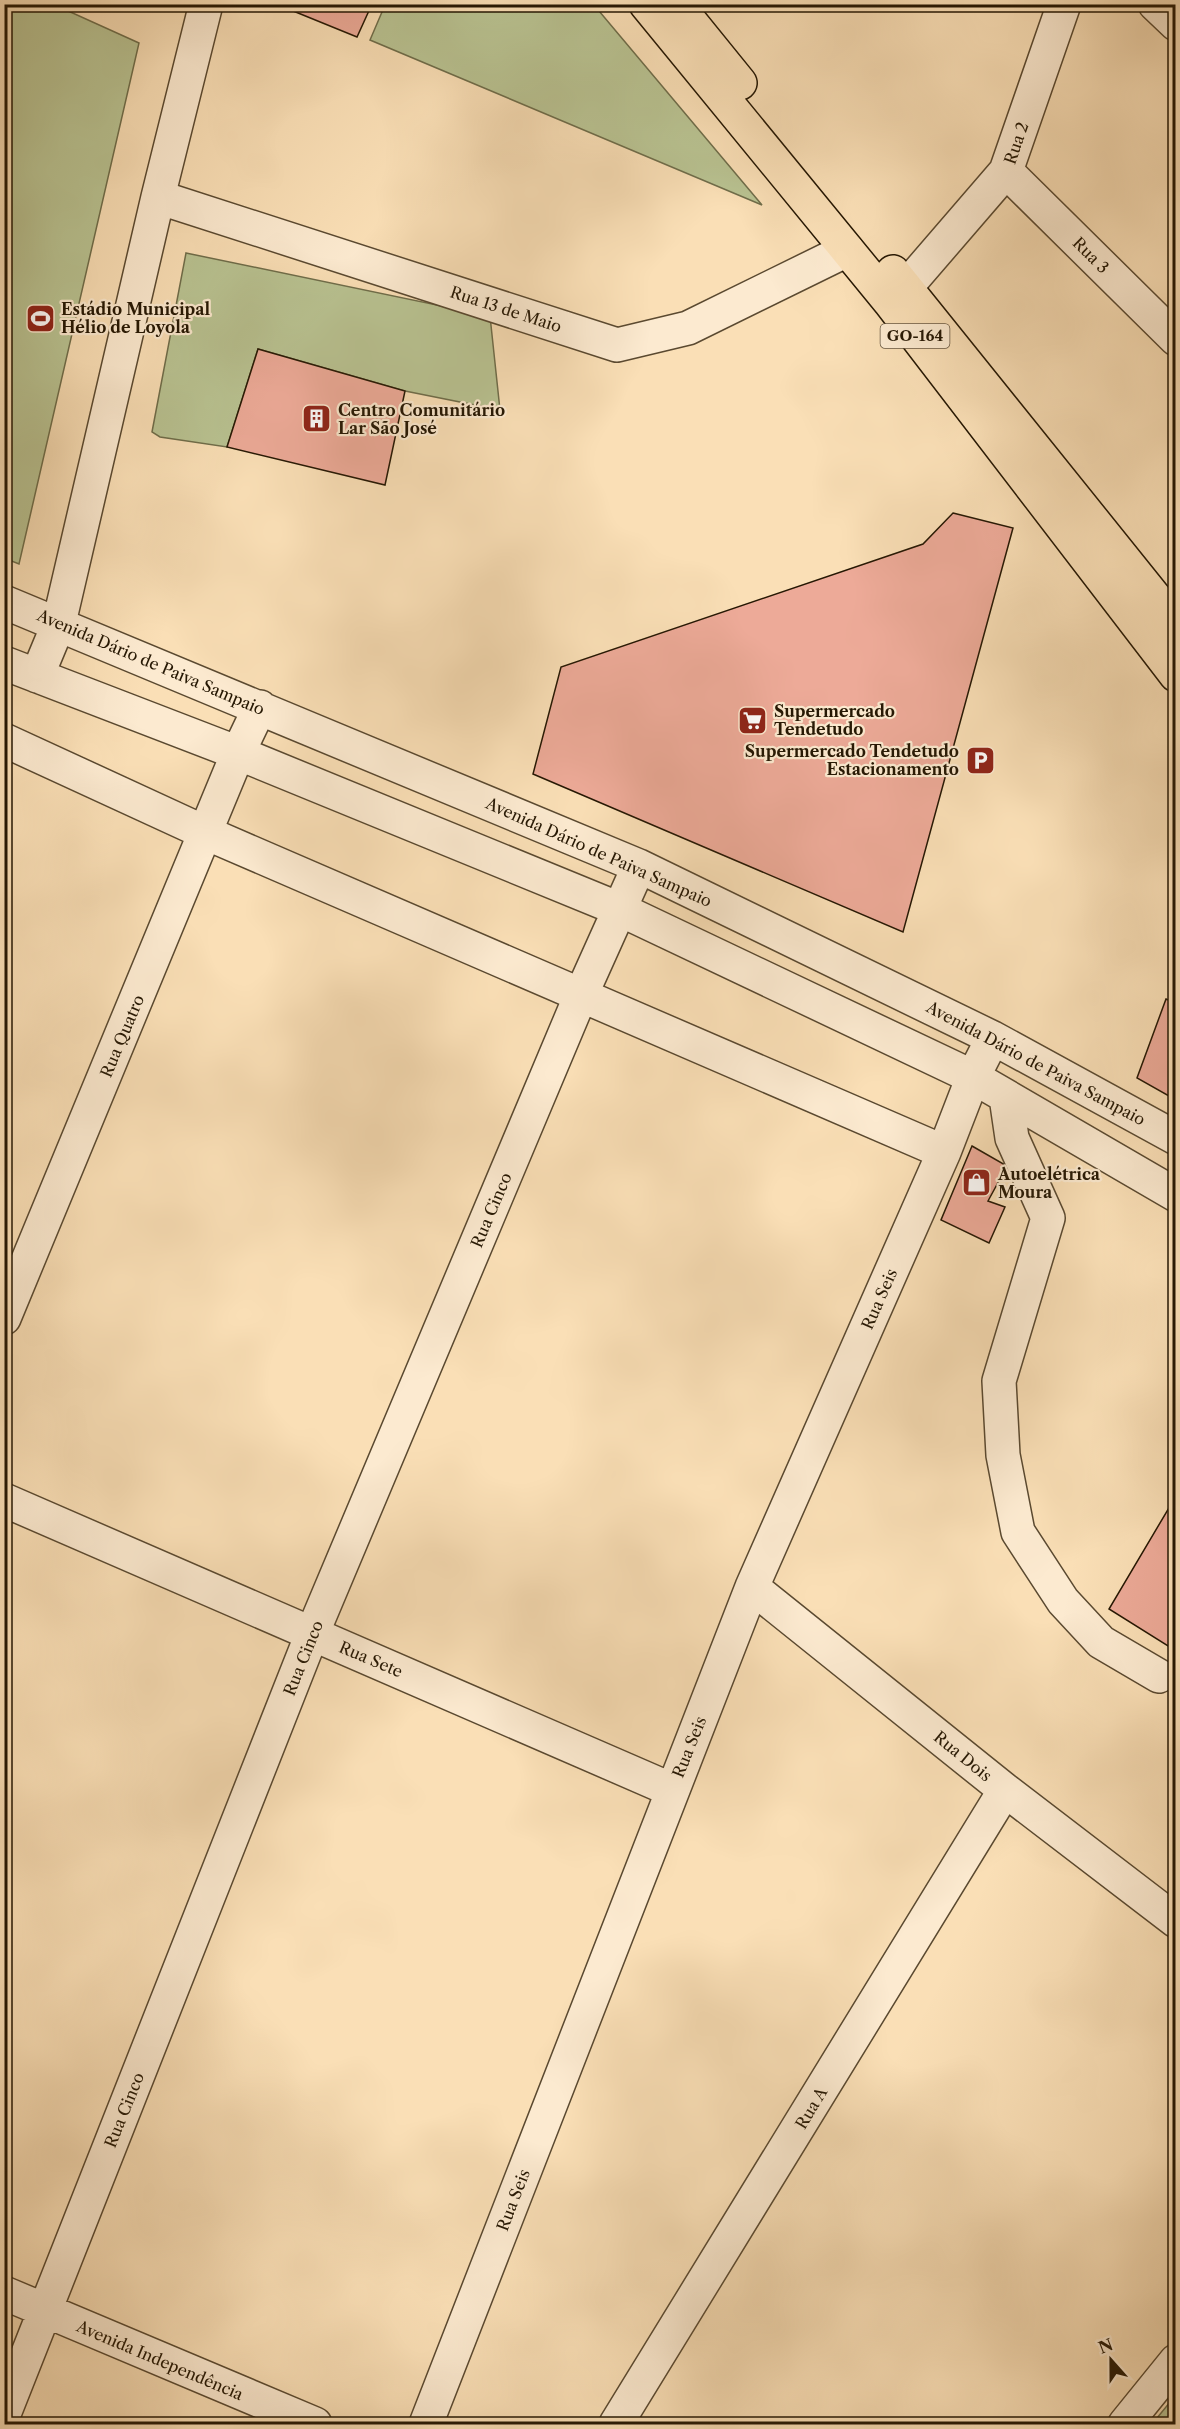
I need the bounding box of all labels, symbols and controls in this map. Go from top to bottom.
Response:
street label: Rua 2 [1000,119,1032,167]
street label: Rua 3 [1069,233,1113,277]
street label: Rua 13 de Maio [448,282,564,336]
place label: Estádio Municipal Hélio de Loyola [61,299,211,337]
sports icon: Estádio Municipal Hélio de Loyola [24,302,56,334]
road number: GO-164 [880,324,950,348]
place label: Centro Comunitário Lar São José [338,400,505,438]
building icon: Centro Comunitário Lar São José [301,403,333,435]
street label: Avenida Dário de Paiva Sampaio [33,604,268,719]
place label: Supermercado Tendetudo [774,701,895,739]
supermarket icon: Supermercado Tendetudo [737,704,769,736]
place label: Supermercado Tendetudo Estacionamento [745,741,959,779]
parking icon: Supermercado Tendetudo Estacionamento [964,744,996,776]
street label: Avenida Dário de Paiva Sampaio [482,793,715,911]
street label: Rua Quatro [96,992,148,1080]
street label: Avenida Dário de Paiva Sampaio [922,996,1149,1129]
place label: Autoelétrica Moura [997,1164,1101,1202]
shop icon: Autoelétrica Moura [961,1167,993,1199]
street label: Rua Cinco [466,1169,516,1250]
street label: Rua Seis [857,1265,901,1333]
street label: Rua Cinco [279,1617,327,1699]
street label: Rua Sete [336,1637,406,1681]
street label: Rua Seis [668,1713,710,1781]
street label: Rua Dois [930,1727,996,1785]
street label: Rua Cinco [100,2069,148,2151]
street label: Rua A [791,2082,832,2133]
street label: Rua Seis [492,2166,534,2234]
street label: Avenida Independência [73,2315,247,2404]
north arrow [1081,2330,1141,2390]
text: N [1096,2334,1116,2358]

